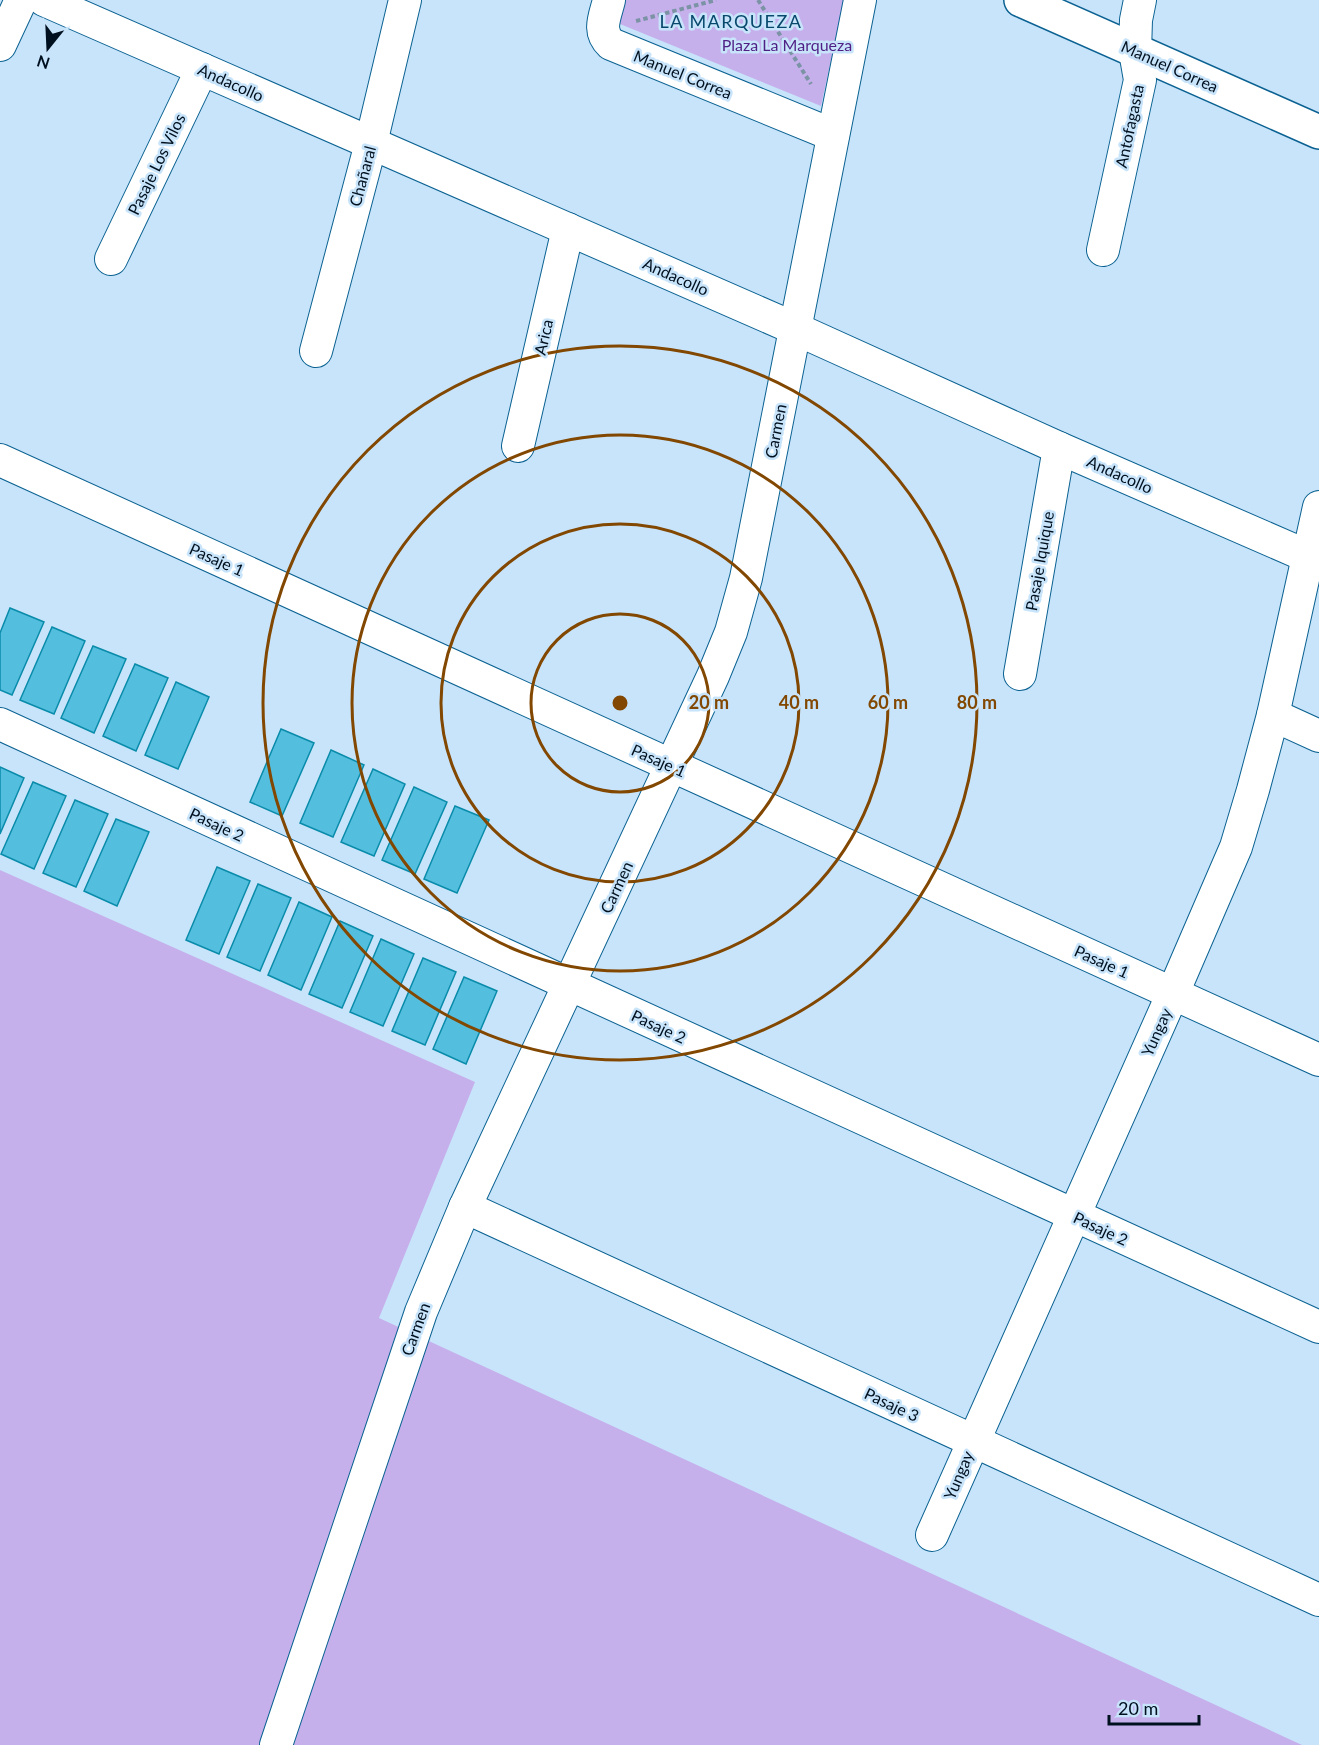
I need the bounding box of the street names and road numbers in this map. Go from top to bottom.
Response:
street label: Manuel Correa [1119,36,1221,96]
street label: Manuel Correa [631,46,735,102]
street label: Andacollo [195,59,267,105]
street label: Antofagasta [1111,83,1147,169]
street label: Pasaje Los Vilos [123,110,189,218]
street label: Chañaral [345,144,379,208]
street label: Andacollo [640,253,712,299]
street label: Arica [530,317,556,357]
street label: Carmen [760,402,790,460]
street label: Andacollo [1084,451,1156,497]
street label: Pasaje Iquique [1021,510,1057,612]
street label: Pasaje 1 [187,539,247,579]
street label: Pasaje 1 [629,740,689,780]
street label: Pasaje 2 [187,803,247,845]
street label: Carmen [596,858,636,916]
street label: Pasaje 1 [1072,941,1132,981]
street label: Yungay [1137,1004,1175,1059]
street label: Pasaje 2 [629,1005,689,1047]
street label: Pasaje 2 [1071,1207,1131,1249]
street label: Carmen [397,1300,433,1358]
street label: Pasaje 3 [862,1383,922,1425]
street label: Yungay [939,1447,977,1502]

